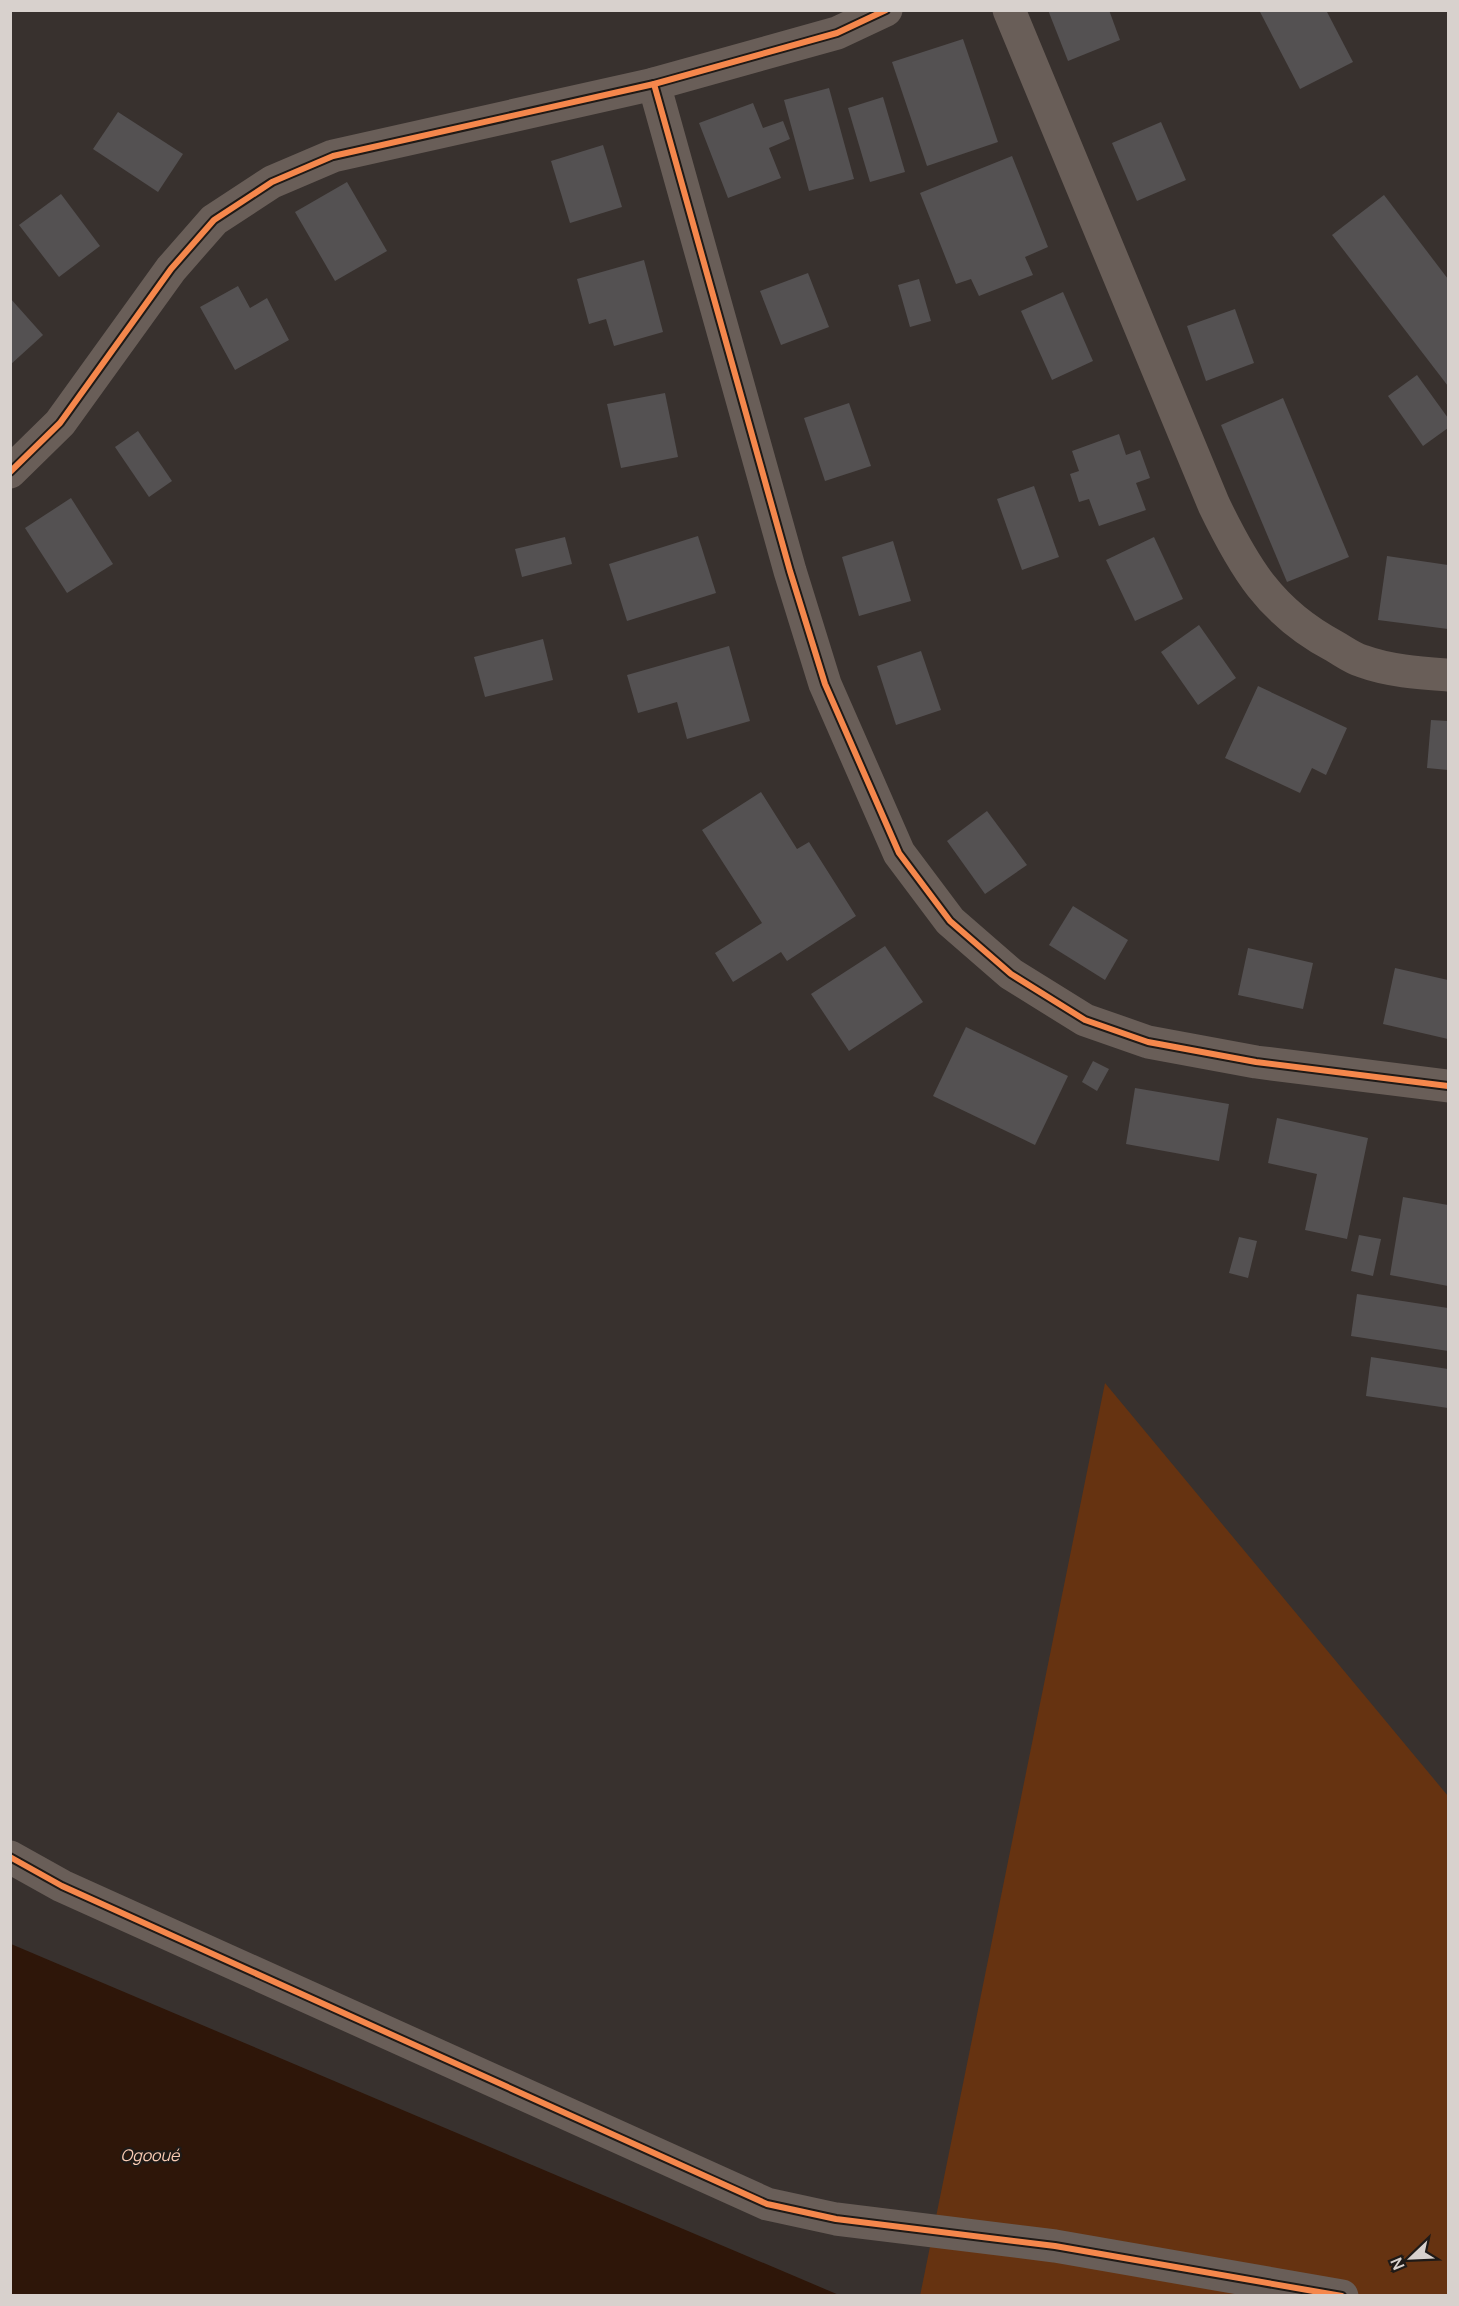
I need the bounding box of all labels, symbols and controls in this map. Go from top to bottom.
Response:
water label: Ogooué [121,2144,181,2166]
north arrow [1381,2228,1441,2288]
text: N [1385,2254,1410,2273]

